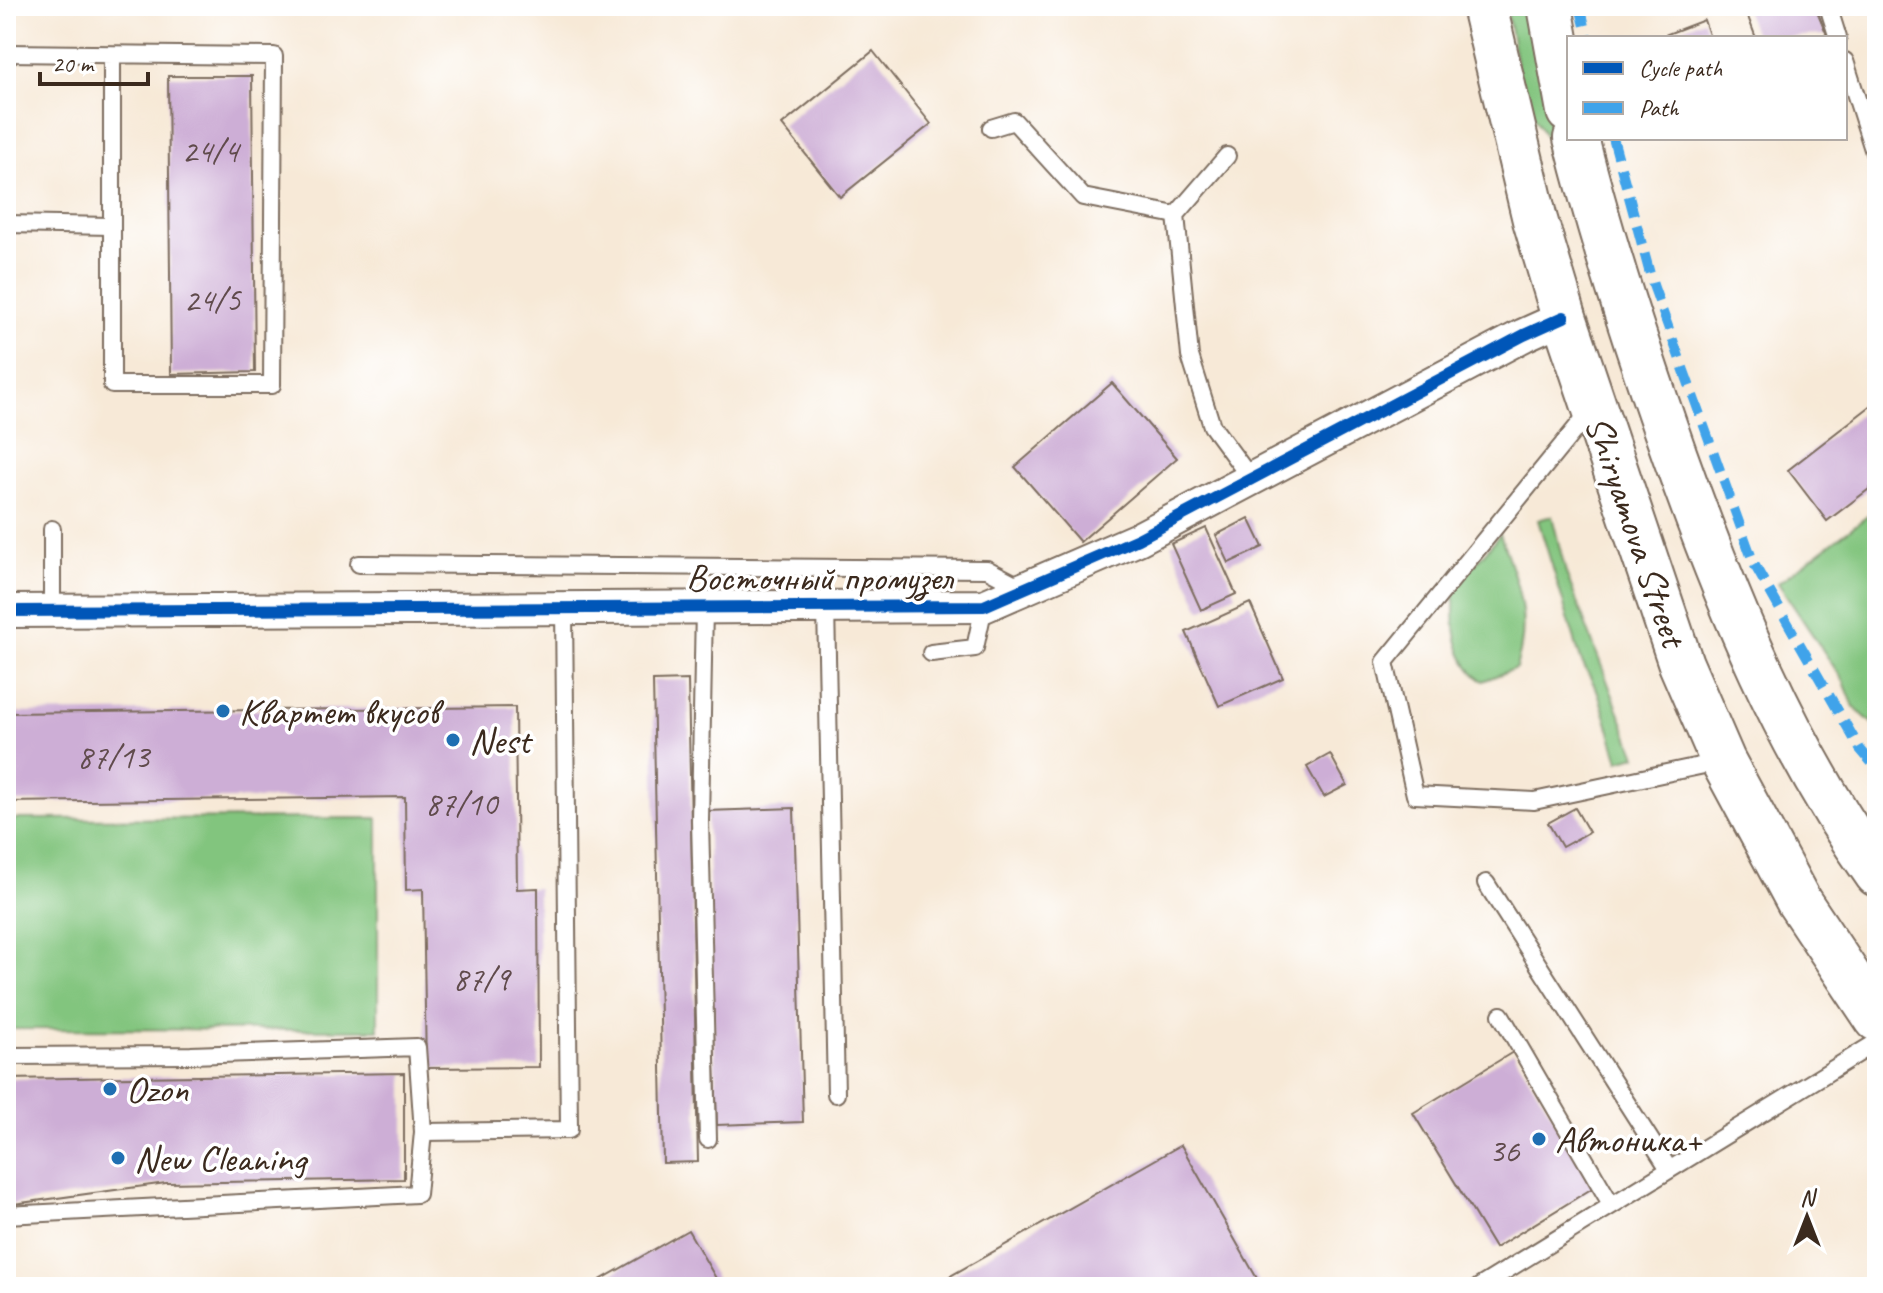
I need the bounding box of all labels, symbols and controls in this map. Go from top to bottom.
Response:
scale bar [40,36,148,86]
legend [1567,36,1847,140]
text: 20 m [52,49,95,79]
text: Cycle path [1639,53,1723,83]
text: Path [1639,93,1680,123]
house number: 24/4 [181,129,242,172]
house number: 24/5 [183,278,242,321]
street label: Shiryamova Street [1575,409,1699,656]
street label: Восточный промузел [686,554,955,601]
place label: Квартет вкусов [239,688,444,735]
marker: Квартет вкусов [214,702,232,720]
place label: Nest [469,717,533,764]
marker: Nest [444,731,462,749]
house number: 87/13 [77,735,152,778]
house number: 87/10 [425,782,500,825]
house number: 87/9 [452,957,512,1000]
place label: Ozon [126,1066,189,1113]
marker: Ozon [101,1080,119,1098]
place label: Автоника+ [1555,1116,1703,1163]
house number: 36 [1489,1129,1521,1172]
marker: Автоника+ [1530,1130,1548,1148]
place label: New Cleaning [134,1135,308,1182]
marker: New Cleaning [109,1149,127,1167]
north arrow [1767,1177,1847,1257]
text: N [1800,1184,1817,1212]

